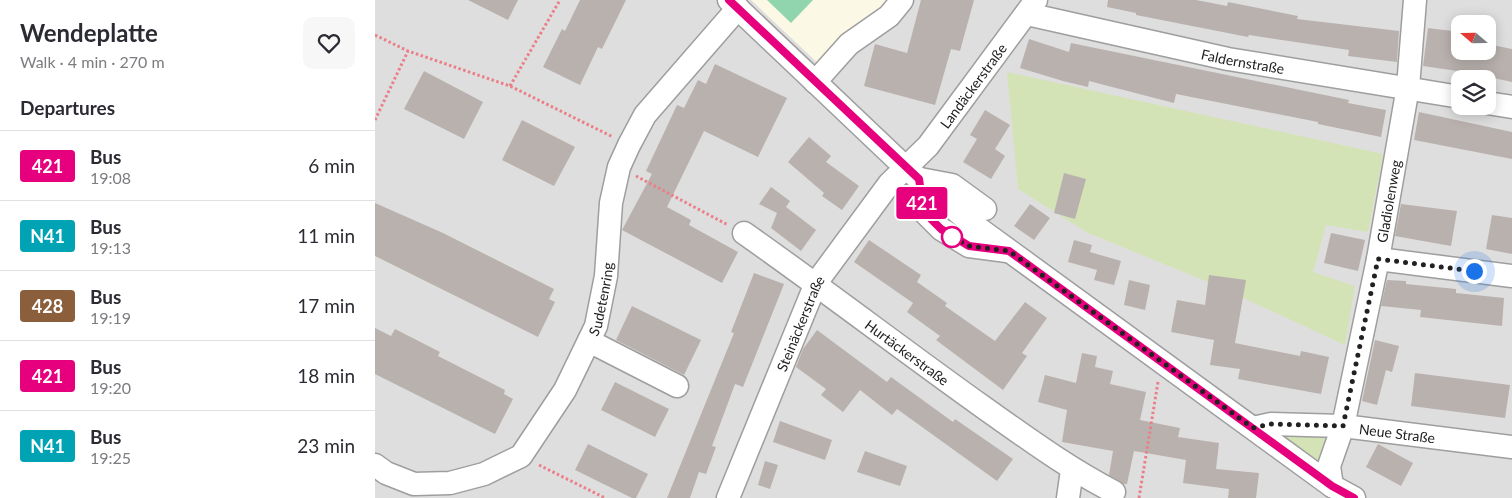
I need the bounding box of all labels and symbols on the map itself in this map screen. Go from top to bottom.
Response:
north arrow [1451,15,1496,60]
street label: Landäckerstraße [936,40,1010,131]
street label: Faldernstraße [1200,45,1286,77]
street label: Gladiolenweg [1373,158,1404,244]
line badge: 421 [893,187,951,219]
unlabelled marker [941,226,963,248]
your location [1462,259,1487,284]
street label: Sudetenring [584,262,615,338]
street label: Steinäckerstraße [772,272,827,374]
street label: Hurtäckerstraße [862,315,953,388]
street label: Neue Straße [1358,420,1436,446]

